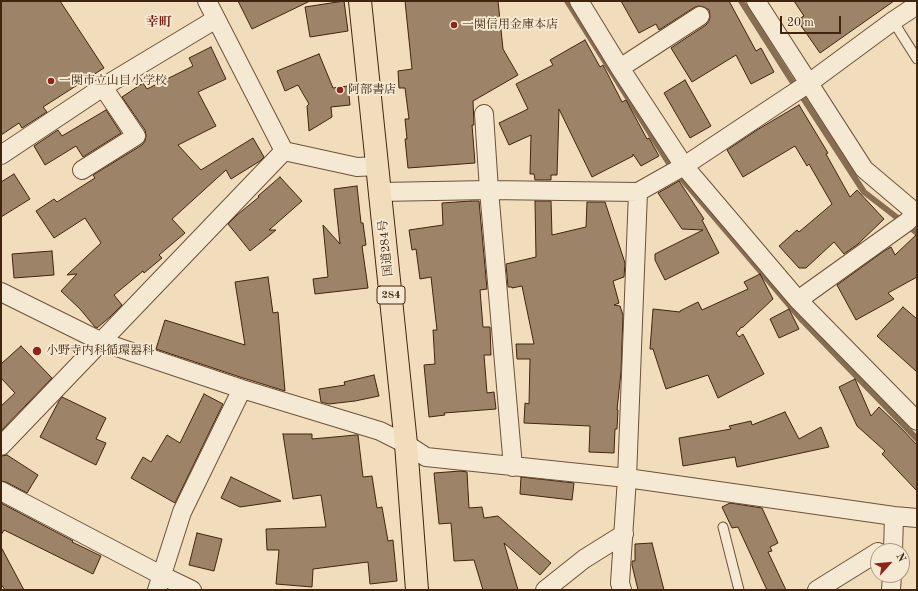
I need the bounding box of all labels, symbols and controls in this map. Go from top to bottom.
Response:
scale bar [782,8,843,34]
district label: 幸町 [146,15,172,31]
text: 20 m [787,17,814,29]
place label: 一関信用金庫本店 [462,18,558,32]
marker: 一関信用金庫本店 [449,20,459,30]
place label: 一関市立山目小学校 [59,74,167,88]
marker: 一関市立山目小学校 [46,76,56,86]
place label: 阿部書店 [348,83,396,97]
marker: 阿部書店 [335,85,345,95]
street label: 国道284号 [376,219,396,277]
road number: 284 [377,286,405,304]
place label: 小野寺内科循環器科 [46,344,154,358]
marker: 小野寺内科循環器科 [31,345,43,357]
north arrow [870,543,910,583]
text: N [893,552,907,564]

